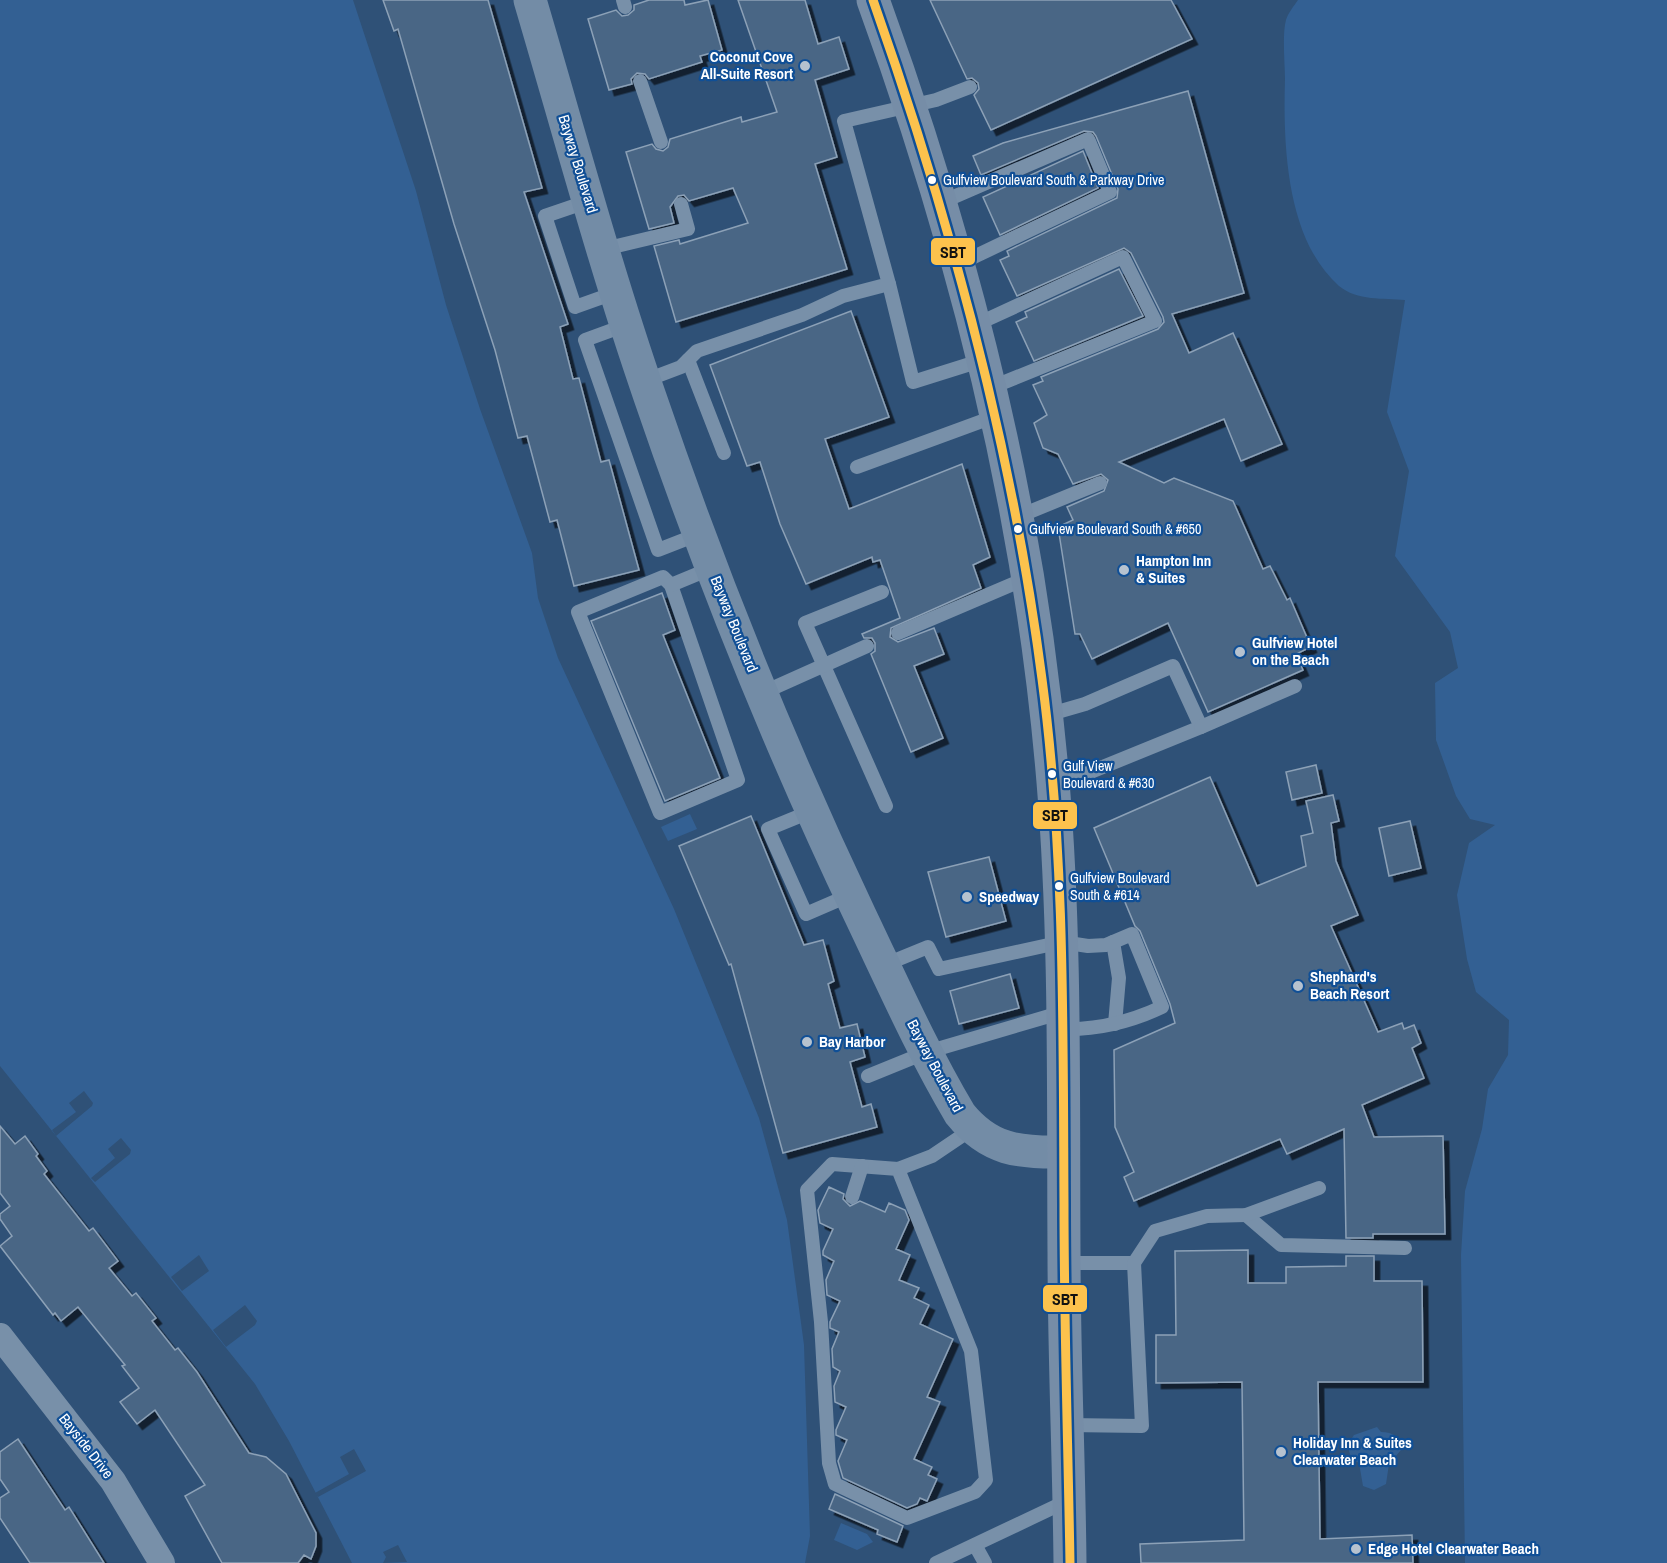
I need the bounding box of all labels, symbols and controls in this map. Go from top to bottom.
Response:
place label: Coconut Cove All-Suite Resort [701,46,793,84]
marker: Coconut Cove All-Suite Resort [798,59,812,73]
street label: Bayway Boulevard [554,112,603,216]
place label: Gulfview Boulevard South & Parkway Drive [943,171,1164,189]
marker: Gulfview Boulevard South & Parkway Drive [926,174,938,186]
line badge: SBT [930,237,976,266]
text: SBT [940,241,966,263]
place label: Gulfview Boulevard South & #650 [1029,520,1201,538]
marker: Gulfview Boulevard South & #650 [1012,523,1024,535]
place label: Hampton Inn & Suites [1136,550,1211,588]
marker: Hampton Inn & Suites [1117,563,1131,577]
street label: Bayway Boulevard [706,573,763,675]
place label: Gulfview Hotel on the Beach [1252,632,1337,670]
marker: Gulfview Hotel on the Beach [1233,645,1247,659]
place label: Gulf View Boulevard & #630 [1063,757,1154,792]
marker: Gulf View Boulevard & #630 [1046,768,1058,780]
line badge: SBT [1032,801,1078,830]
text: SBT [1042,804,1068,826]
place label: Gulfview Boulevard South & #614 [1070,869,1170,904]
marker: Gulfview Boulevard South & #614 [1053,880,1065,892]
place label: Speedway [979,886,1039,907]
marker: Speedway [960,890,974,904]
place label: Shephard's Beach Resort [1310,966,1389,1004]
marker: Shephard's Beach Resort [1291,979,1305,993]
street label: Bayway Boulevard [902,1016,969,1116]
place label: Bay Harbor [819,1031,886,1052]
marker: Bay Harbor [800,1035,814,1049]
line badge: SBT [1042,1284,1088,1313]
text: SBT [1052,1288,1078,1310]
street label: Bayside Drive [54,1409,119,1483]
place label: Holiday Inn & Suites Clearwater Beach [1293,1432,1412,1470]
marker: Holiday Inn & Suites Clearwater Beach [1274,1445,1288,1459]
place label: Edge Hotel Clearwater Beach [1368,1538,1539,1559]
marker: Edge Hotel Clearwater Beach [1349,1542,1363,1556]

